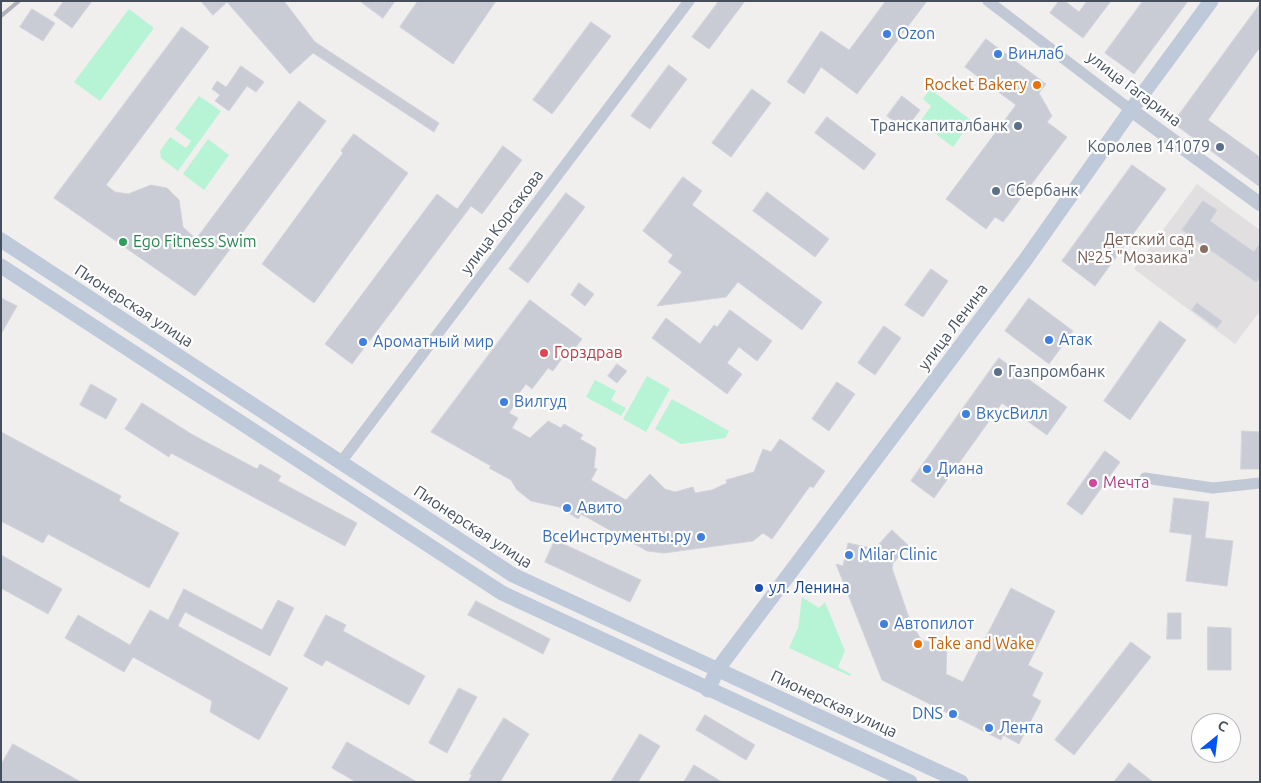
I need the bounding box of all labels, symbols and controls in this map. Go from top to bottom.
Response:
place label: Ozon [897,24,935,44]
marker: Ozon [881,28,893,40]
place label: Винлаб [1008,44,1064,64]
street label: улица Гагарина [1083,47,1185,131]
marker: Винлаб [992,48,1004,60]
place label: Rocket Bakery [925,75,1027,95]
marker: Rocket Bakery [1031,79,1043,91]
place label: Транскапиталбанк [870,116,1008,136]
marker: Транскапиталбанк [1012,120,1024,132]
place label: Королев 141079 [1088,137,1210,157]
marker: Королев 141079 [1214,141,1226,153]
street label: улица Корсакова [457,166,547,278]
place label: Сбербанк [1006,181,1079,201]
marker: Сбербанк [990,185,1002,197]
place label: Детский сад №25 "Мозаика" [1077,230,1194,268]
place label: Ego Fitness Swim [133,232,257,252]
marker: Ego Fitness Swim [117,236,129,248]
marker: Детский сад №25 "Мозаика" [1198,243,1210,255]
street label: Пионерская улица [71,261,197,351]
street label: улица Ленина [914,280,992,374]
place label: Атак [1059,330,1093,350]
place label: Ароматный мир [373,332,494,352]
marker: Атак [1043,334,1055,346]
marker: Ароматный мир [357,336,369,348]
place label: Горздрав [554,343,623,363]
marker: Горздрав [538,347,550,359]
place label: Газпромбанк [1008,362,1105,382]
marker: Газпромбанк [992,366,1004,378]
place label: Вилгуд [514,392,567,412]
marker: Вилгуд [498,396,510,408]
place label: ВкусВилл [976,404,1048,424]
marker: ВкусВилл [960,408,972,420]
place label: Диана [937,459,983,479]
marker: Диана [921,463,933,475]
place label: Мечта [1103,473,1149,493]
marker: Мечта [1087,477,1099,489]
street label: Пионерская улица [410,482,536,572]
place label: Авито [577,498,622,518]
marker: Авито [561,502,573,514]
place label: ВсеИнструменты.ру [542,527,691,547]
marker: ВсеИнструменты.ру [695,531,707,543]
place label: Milar Clinic [859,545,937,565]
marker: Milar Clinic [843,549,855,561]
place label: ул. Ленина [769,578,850,598]
marker: ул. Ленина [753,582,765,594]
place label: Автопилот [894,614,974,634]
marker: Автопилот [878,618,890,630]
place label: Take and Wake [928,634,1035,654]
marker: Take and Wake [912,638,924,650]
street label: Пионерская улица [768,666,900,742]
place label: DNS [912,704,943,724]
marker: DNS [947,708,959,720]
north arrow [1191,713,1241,763]
text: С [1215,717,1231,735]
place label: Лента [999,718,1044,738]
marker: Лента [983,722,995,734]

